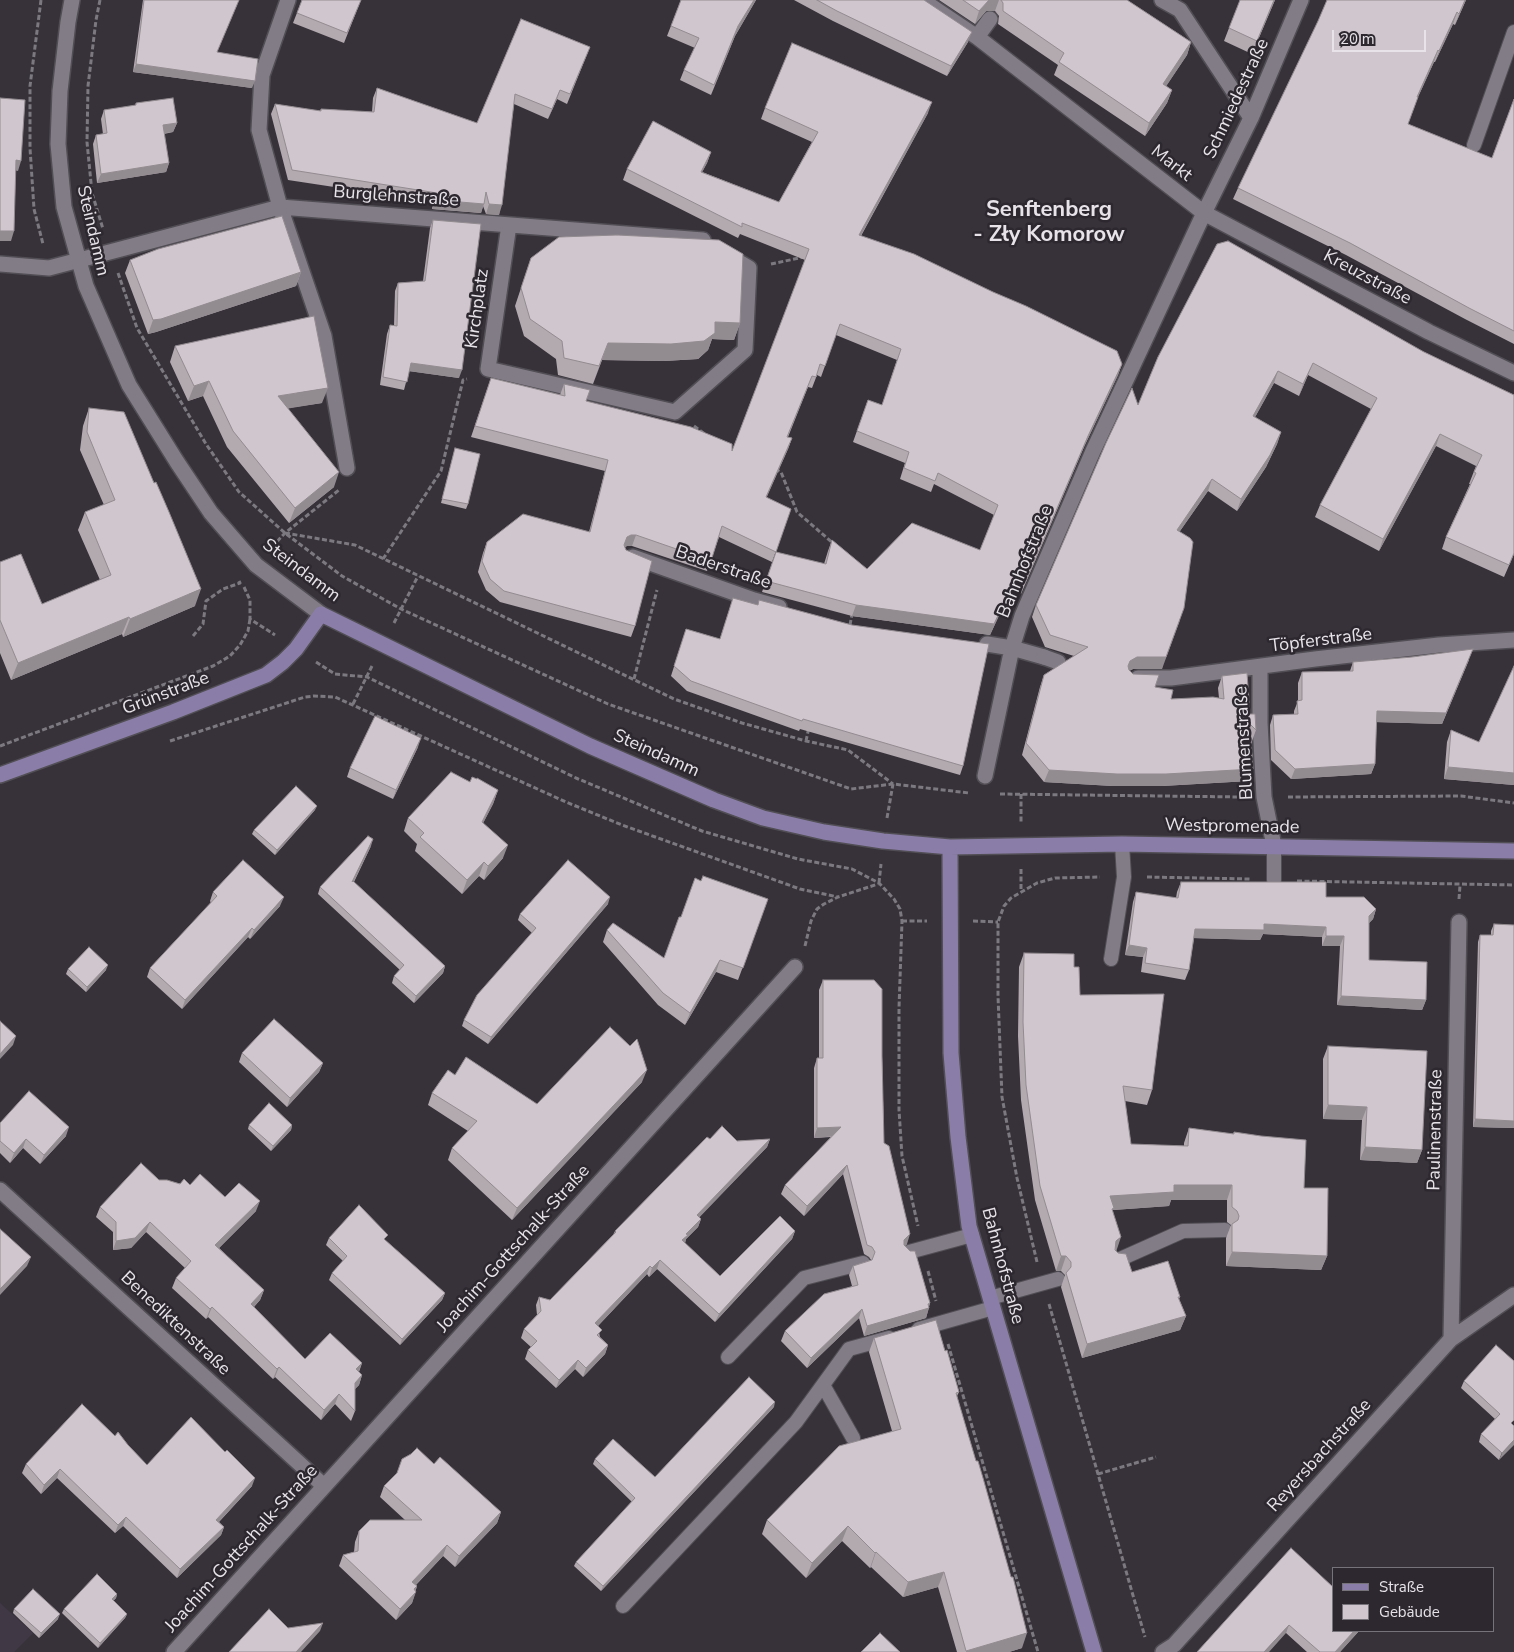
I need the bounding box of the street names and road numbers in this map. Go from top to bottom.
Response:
street label: Schmiedestraße [1200,35,1274,163]
street label: Markt [1146,141,1196,187]
street label: Burglehnstraße [332,182,460,212]
street label: Steindamm [71,184,113,278]
street label: Kreuzstraße [1319,246,1415,310]
street label: Kirchplatz [462,268,494,350]
street label: Bahnhofstraße [994,503,1058,621]
street label: Steindamm [258,535,344,607]
street label: Baderstraße [672,542,774,594]
street label: Töpferstraße [1269,624,1373,658]
street label: Grünstraße [120,668,212,720]
street label: Blumenstraße [1231,685,1259,801]
street label: Steindamm [610,725,702,783]
street label: Westpromenade [1164,815,1300,839]
street label: Paulinenstraße [1424,1069,1448,1191]
street label: Joachim-Gottschalk-Straße [433,1161,595,1337]
street label: Bahnhofstraße [976,1205,1028,1327]
street label: Benediktenstraße [116,1268,234,1380]
street label: Reyersbachstraße [1263,1395,1377,1517]
street label: Joachim-Gottschalk-Straße [161,1461,323,1637]

